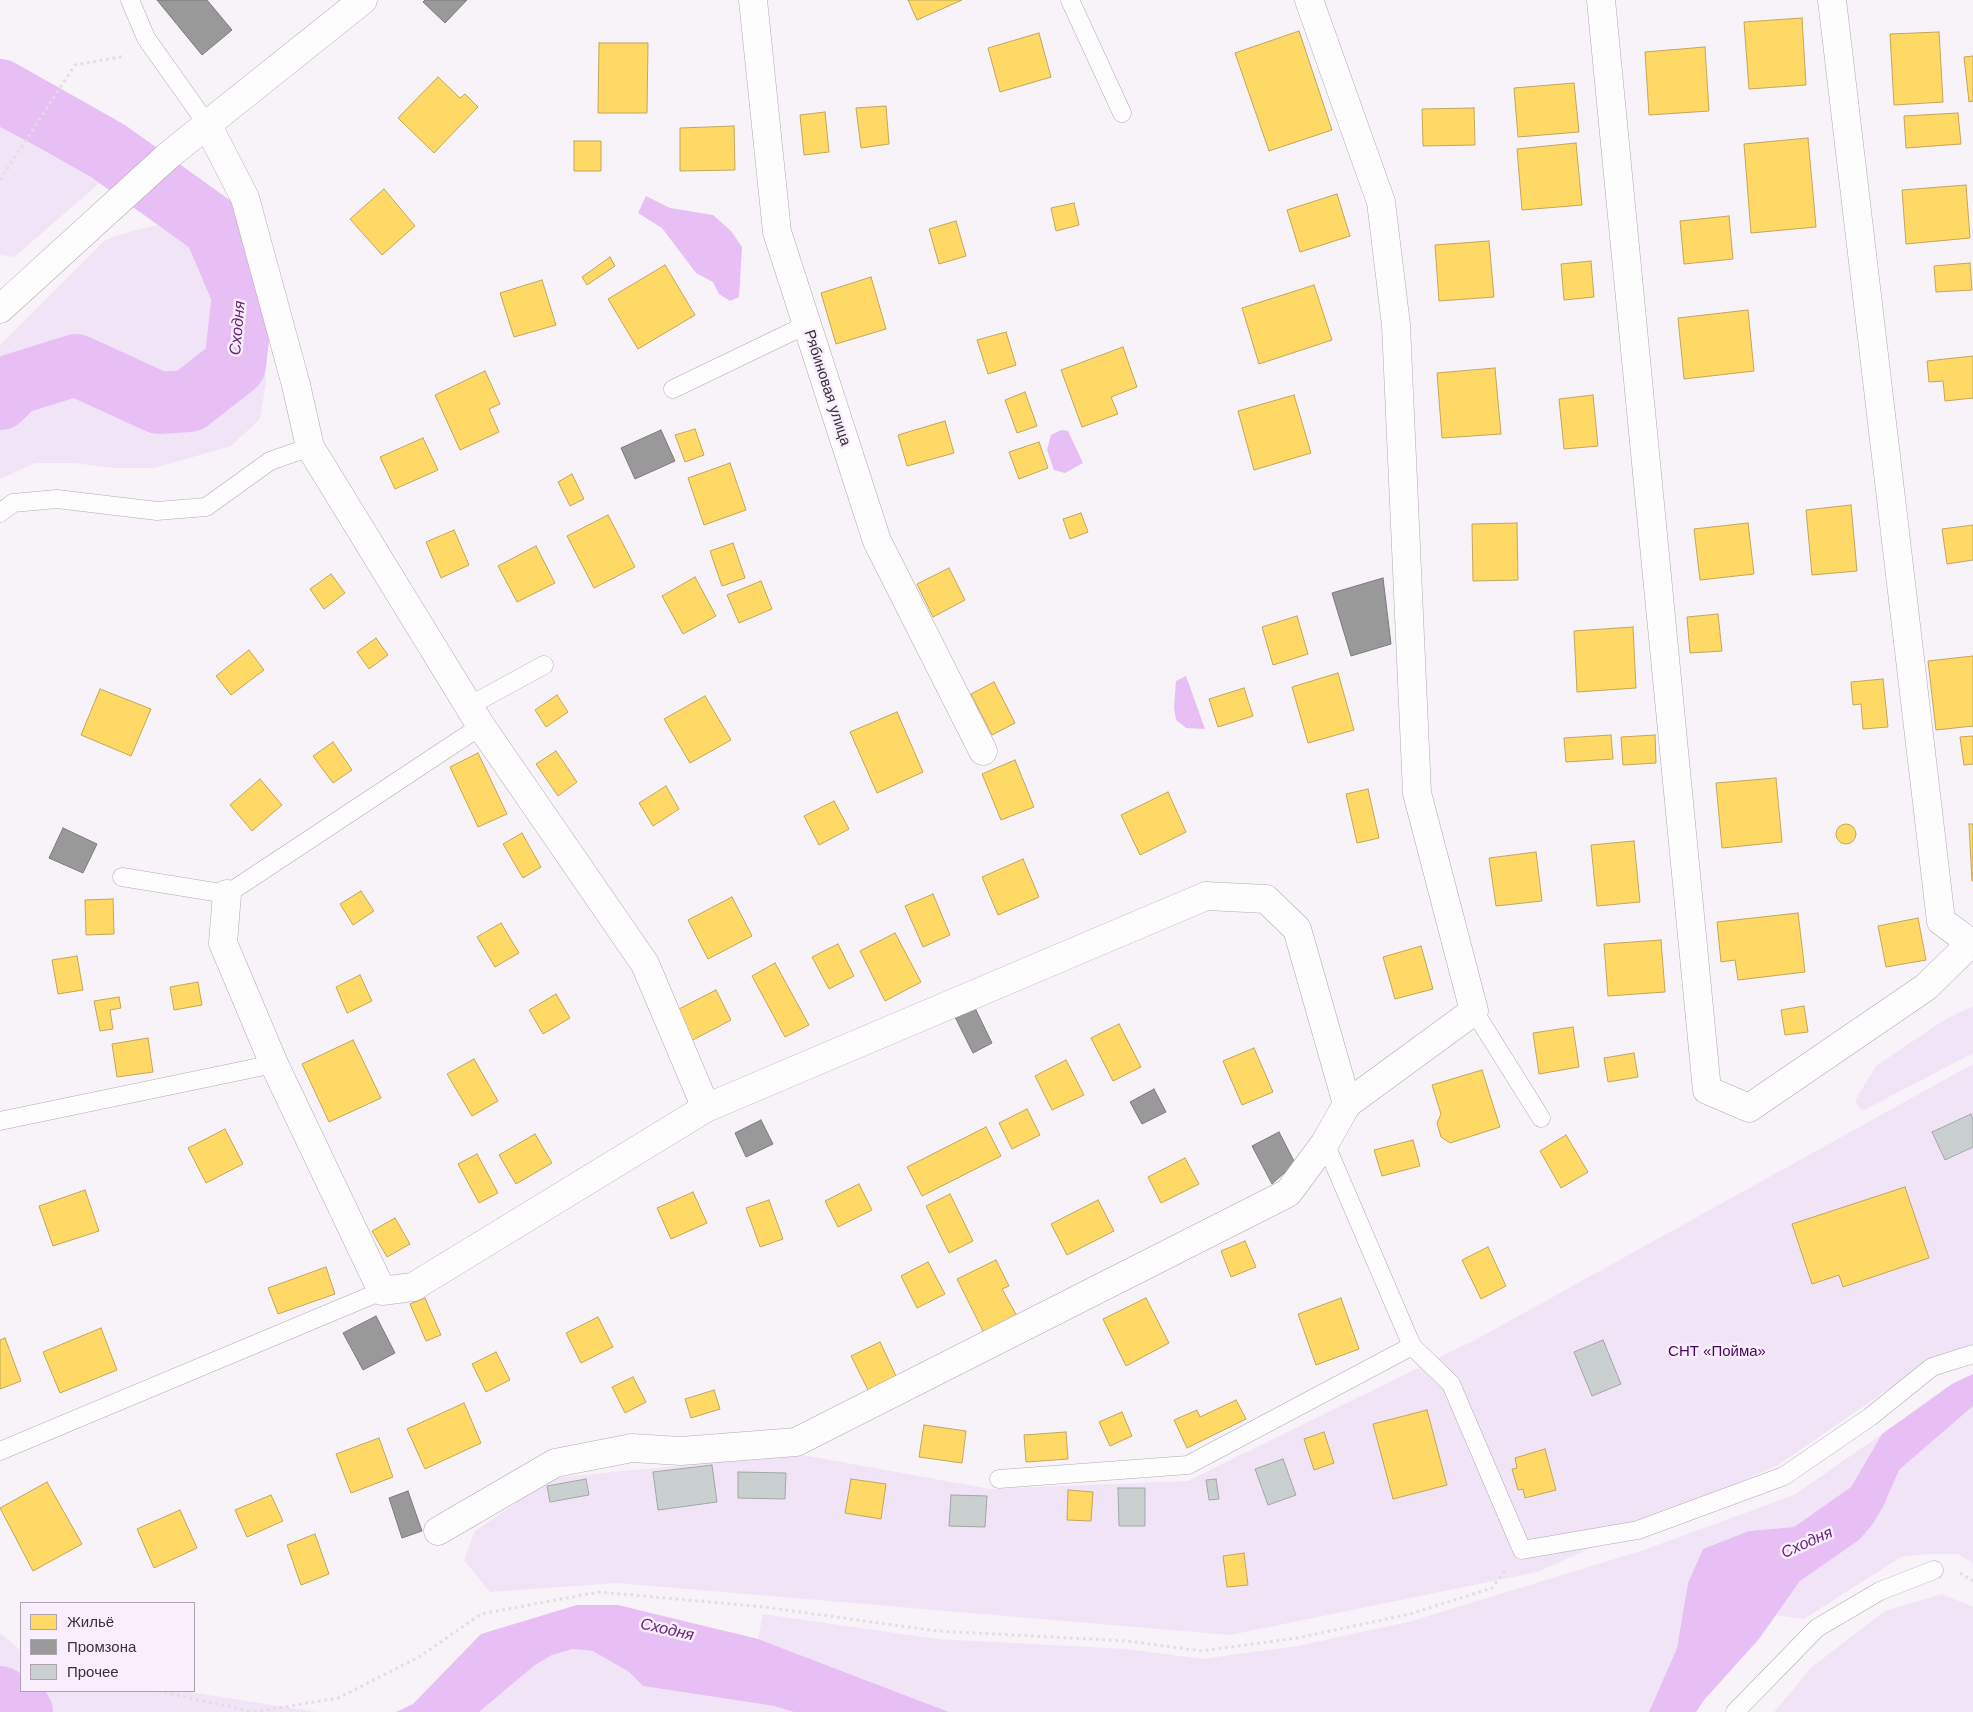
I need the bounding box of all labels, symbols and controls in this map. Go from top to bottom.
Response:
water label: Сходня [226,300,250,356]
street label: Рябиновая улица [800,328,854,448]
park label: СНТ «Пойма» [1668,1343,1766,1361]
water label: Сходня [1778,1523,1836,1563]
legend [20,1602,195,1692]
text: Жильё [67,1613,114,1630]
water label: Сходня [638,1615,696,1645]
text: Промзона [67,1638,136,1655]
text: Прочее [67,1663,119,1680]

